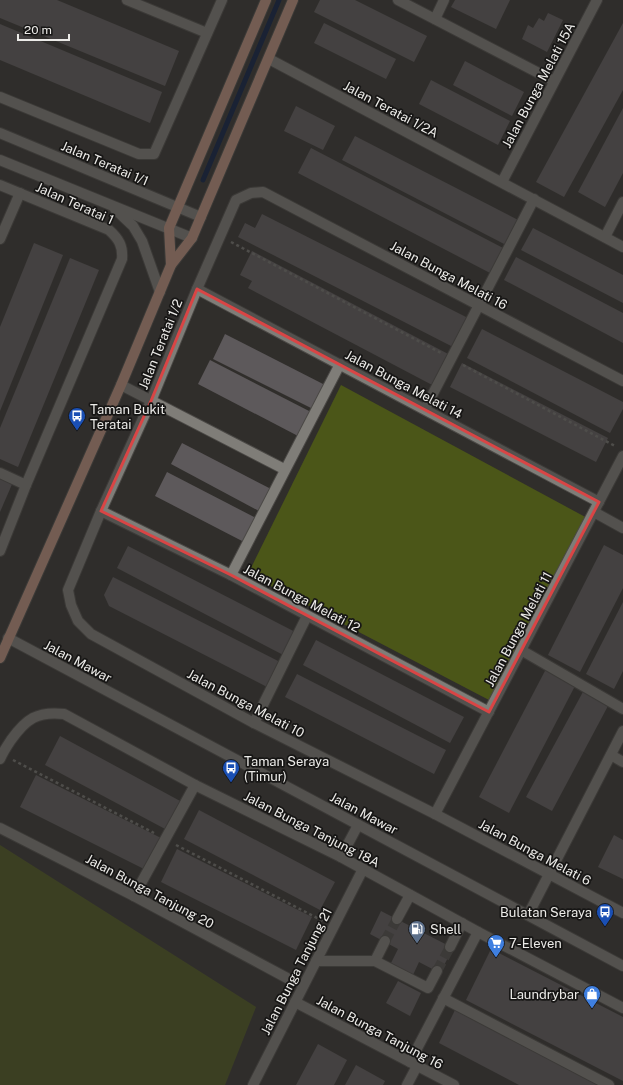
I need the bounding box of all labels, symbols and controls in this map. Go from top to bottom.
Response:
scale bar [18,16,69,42]
street label: Jalan Bunga Melati 15A [499,20,578,151]
text: 20 m [24,23,52,37]
street label: Jalan Teratai 1/2A [341,78,441,141]
street label: Jalan Teratai 1/1 [59,138,151,189]
street label: Jalan Teratai 1 [33,180,116,227]
street label: Jalan Bunga Melati 16 [388,238,510,313]
street label: Jalan Teratai 1/2 [136,297,186,392]
street label: Jalan Bunga Melati 14 [343,347,465,422]
place label: Taman Bukit Teratai [90,402,165,432]
bus stop icon: Taman Bukit Teratai [67,406,87,431]
street label: Jalan Bunga Melati 12 [241,561,363,636]
street label: Jalan Bunga Melati 11 [482,569,555,689]
street label: Jalan Mawar [41,637,114,686]
street label: Jalan Bunga Melati 10 [185,666,307,741]
place label: Taman Seraya (Timur) [244,754,329,784]
bus stop icon: Taman Seraya (Timur) [221,758,241,783]
street label: Jalan Bunga Tanjung 18A [241,789,382,870]
street label: Jalan Mawar [327,789,400,838]
street label: Jalan Bunga Melati 6 [476,816,594,888]
street label: Jalan Bunga Tanjung 20 [83,851,217,932]
bus stop icon: Bulatan Seraya [595,902,615,927]
street label: Jalan Bunga Tanjung 21 [258,905,335,1037]
place label: Bulatan Seraya [500,905,592,920]
fuel station icon: Shell [407,919,427,944]
place label: Shell [430,922,461,937]
supermarket icon: 7-Eleven [486,933,506,958]
place label: 7-Eleven [509,936,562,951]
shop icon: Laundrybar [582,984,602,1009]
place label: Laundrybar [509,987,579,1002]
street label: Jalan Bunga Tanjung 16 [314,993,445,1072]

